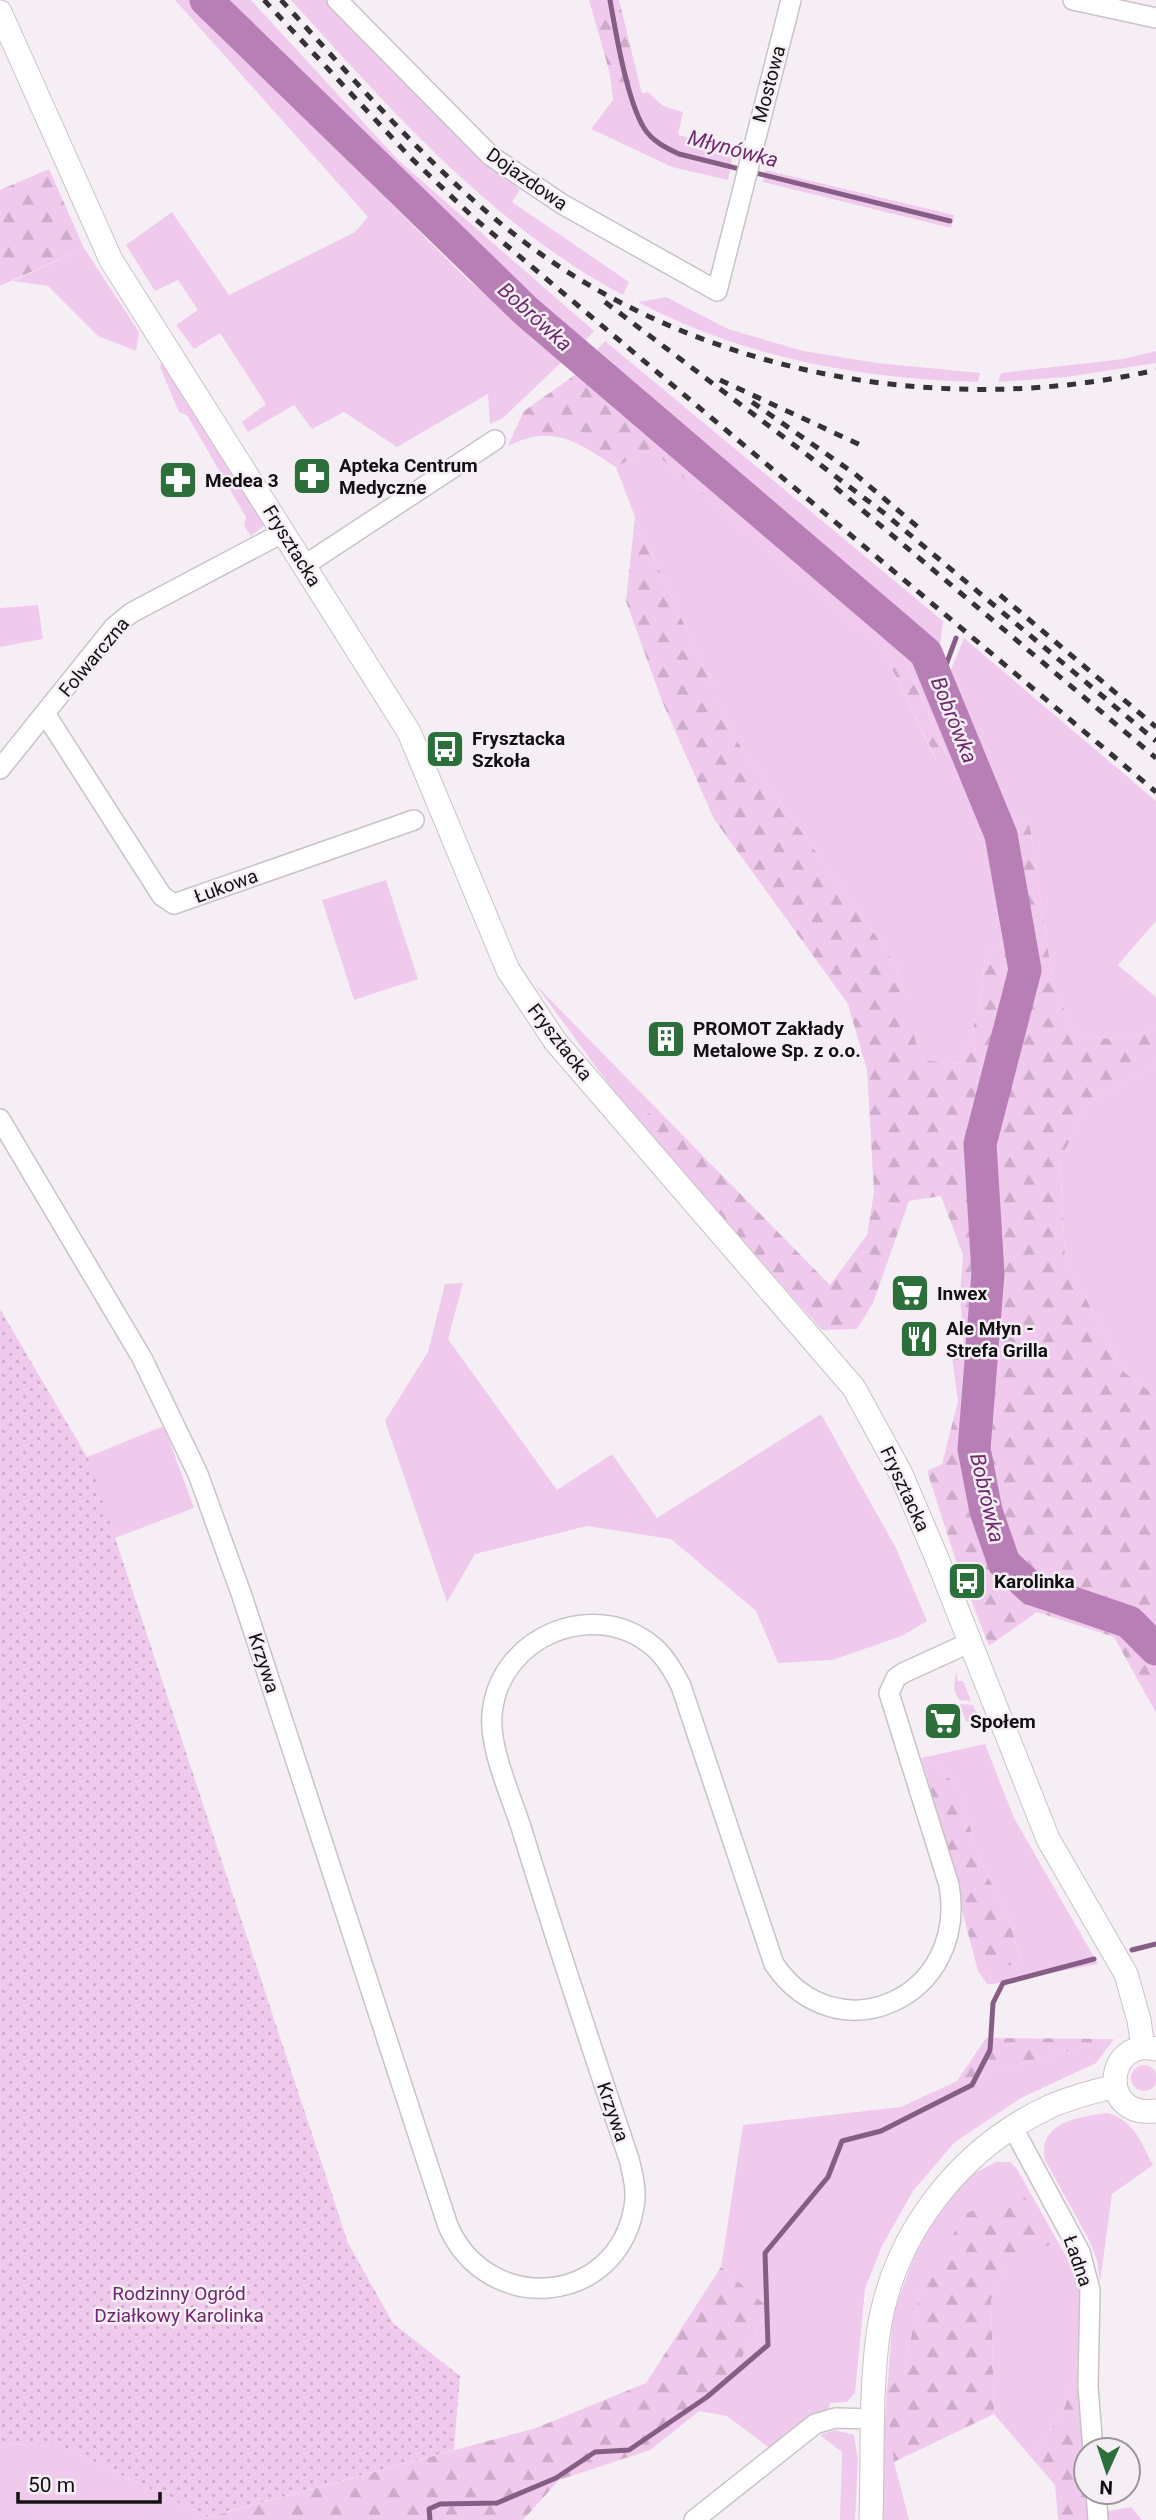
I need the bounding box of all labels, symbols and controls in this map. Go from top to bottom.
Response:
street label: Mostowa [748,43,790,125]
water label: Młynówka [685,125,781,173]
street label: Dojazdowa [482,143,572,215]
water label: Bobrówka [493,278,577,356]
place label: Apteka Centrum Medyczne [339,454,478,499]
pharmacy icon: Apteka Centrum Medyczne [291,455,333,497]
pharmacy icon: Medea 3 [157,459,199,501]
place label: Medea 3 [205,469,279,492]
street label: Frysztacka [258,501,326,591]
street label: Folwarczna [54,613,134,701]
water label: Bobrówka [926,673,982,767]
place label: Frysztacka Szkoła [472,727,565,772]
bus stop icon: Frysztacka Szkoła [424,728,466,770]
street label: Łukowa [191,864,261,908]
street label: Frysztacka [523,999,597,1085]
place label: PROMOT Zakłady Metalowe Sp. z o.o. [693,1017,861,1062]
building icon: PROMOT Zakłady Metalowe Sp. z o.o. [645,1018,687,1060]
supermarket icon: Inwex [889,1272,931,1314]
place label: Inwex [937,1282,987,1305]
place label: Ale Młyn - Strefa Grilla [946,1317,1048,1362]
restaurant icon: Ale Młyn - Strefa Grilla [898,1318,940,1360]
street label: Frysztacka [875,1443,935,1535]
water label: Bobrówka [965,1451,1009,1545]
bus stop icon: Karolinka [946,1560,988,1602]
place label: Karolinka [994,1570,1075,1593]
street label: Krzywa [244,1630,284,1696]
supermarket icon: Społem [922,1700,964,1742]
place label: Społem [970,1710,1036,1733]
street label: Krzywa [592,2079,634,2145]
street label: Ładna [1059,2233,1097,2289]
park label: Rodzinny Ogród Działkowy Karolinka [94,2282,264,2327]
north arrow [1072,2436,1142,2506]
scale bar [18,2460,159,2504]
text: 50 m [28,2473,75,2497]
text: N [1099,2476,1113,2499]

